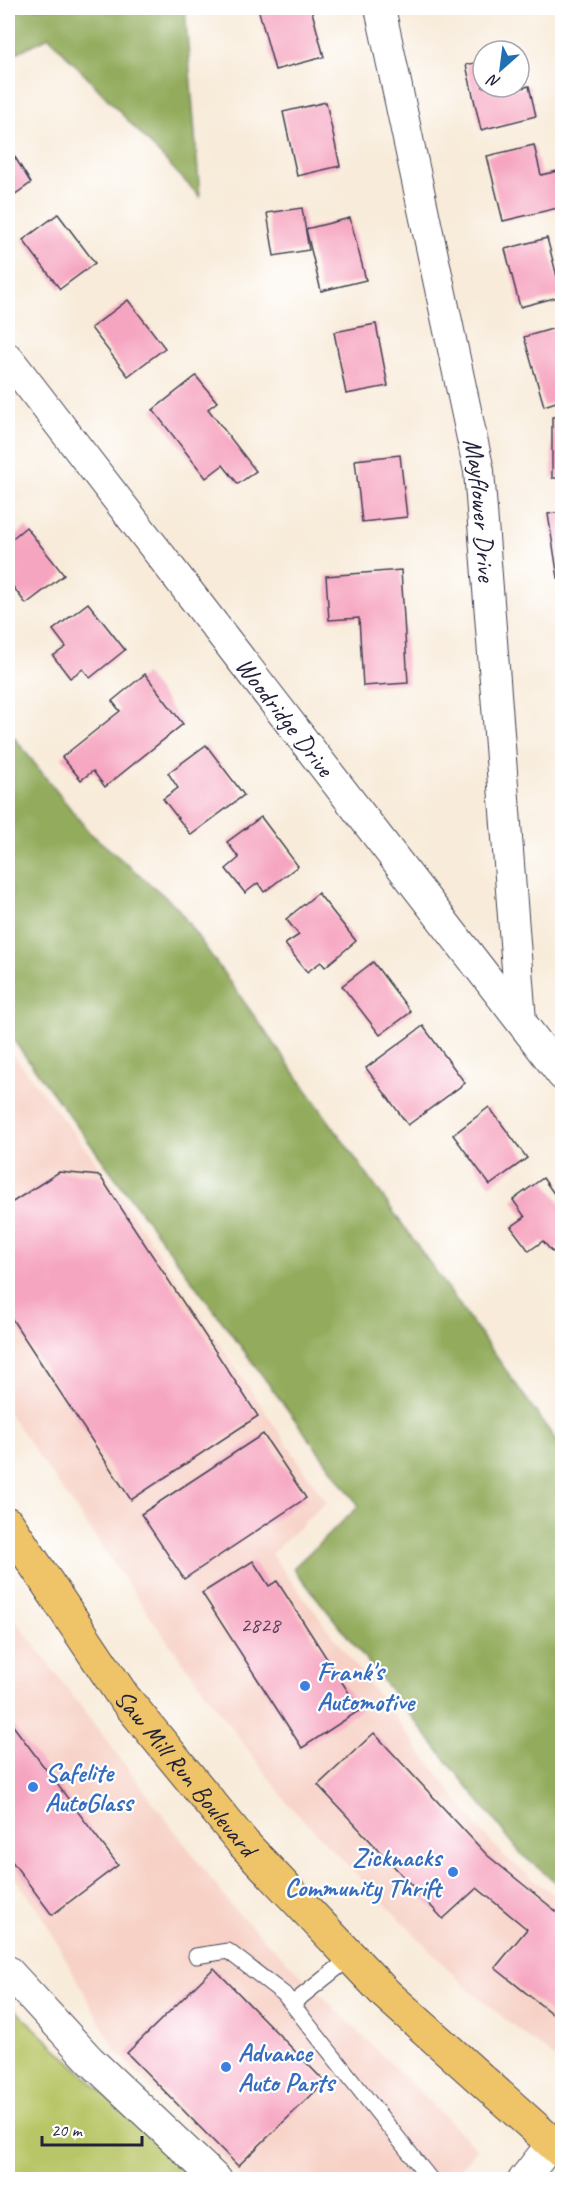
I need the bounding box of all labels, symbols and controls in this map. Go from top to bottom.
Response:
north arrow [471,39,531,99]
text: N [483,69,503,93]
street label: Mayflower Drive [455,435,503,584]
street label: Woodridge Drive [228,650,342,784]
house number: 2828 [240,1611,282,1639]
place label: Frank's Automotive [317,1655,417,1718]
marker: Frank's Automotive [298,1679,312,1693]
street label: Saw Mill Run Boulevard [107,1683,266,1867]
place label: Safelite AutoGlass [45,1756,135,1819]
marker: Safelite AutoGlass [26,1780,40,1794]
place label: Zicknacks Community Thrift [284,1841,444,1904]
marker: Zicknacks Community Thrift [446,1865,460,1879]
place label: Advance Auto Parts [238,2036,337,2099]
marker: Advance Auto Parts [219,2060,233,2074]
scale bar [42,2109,142,2147]
text: 20 m [51,2119,84,2141]

